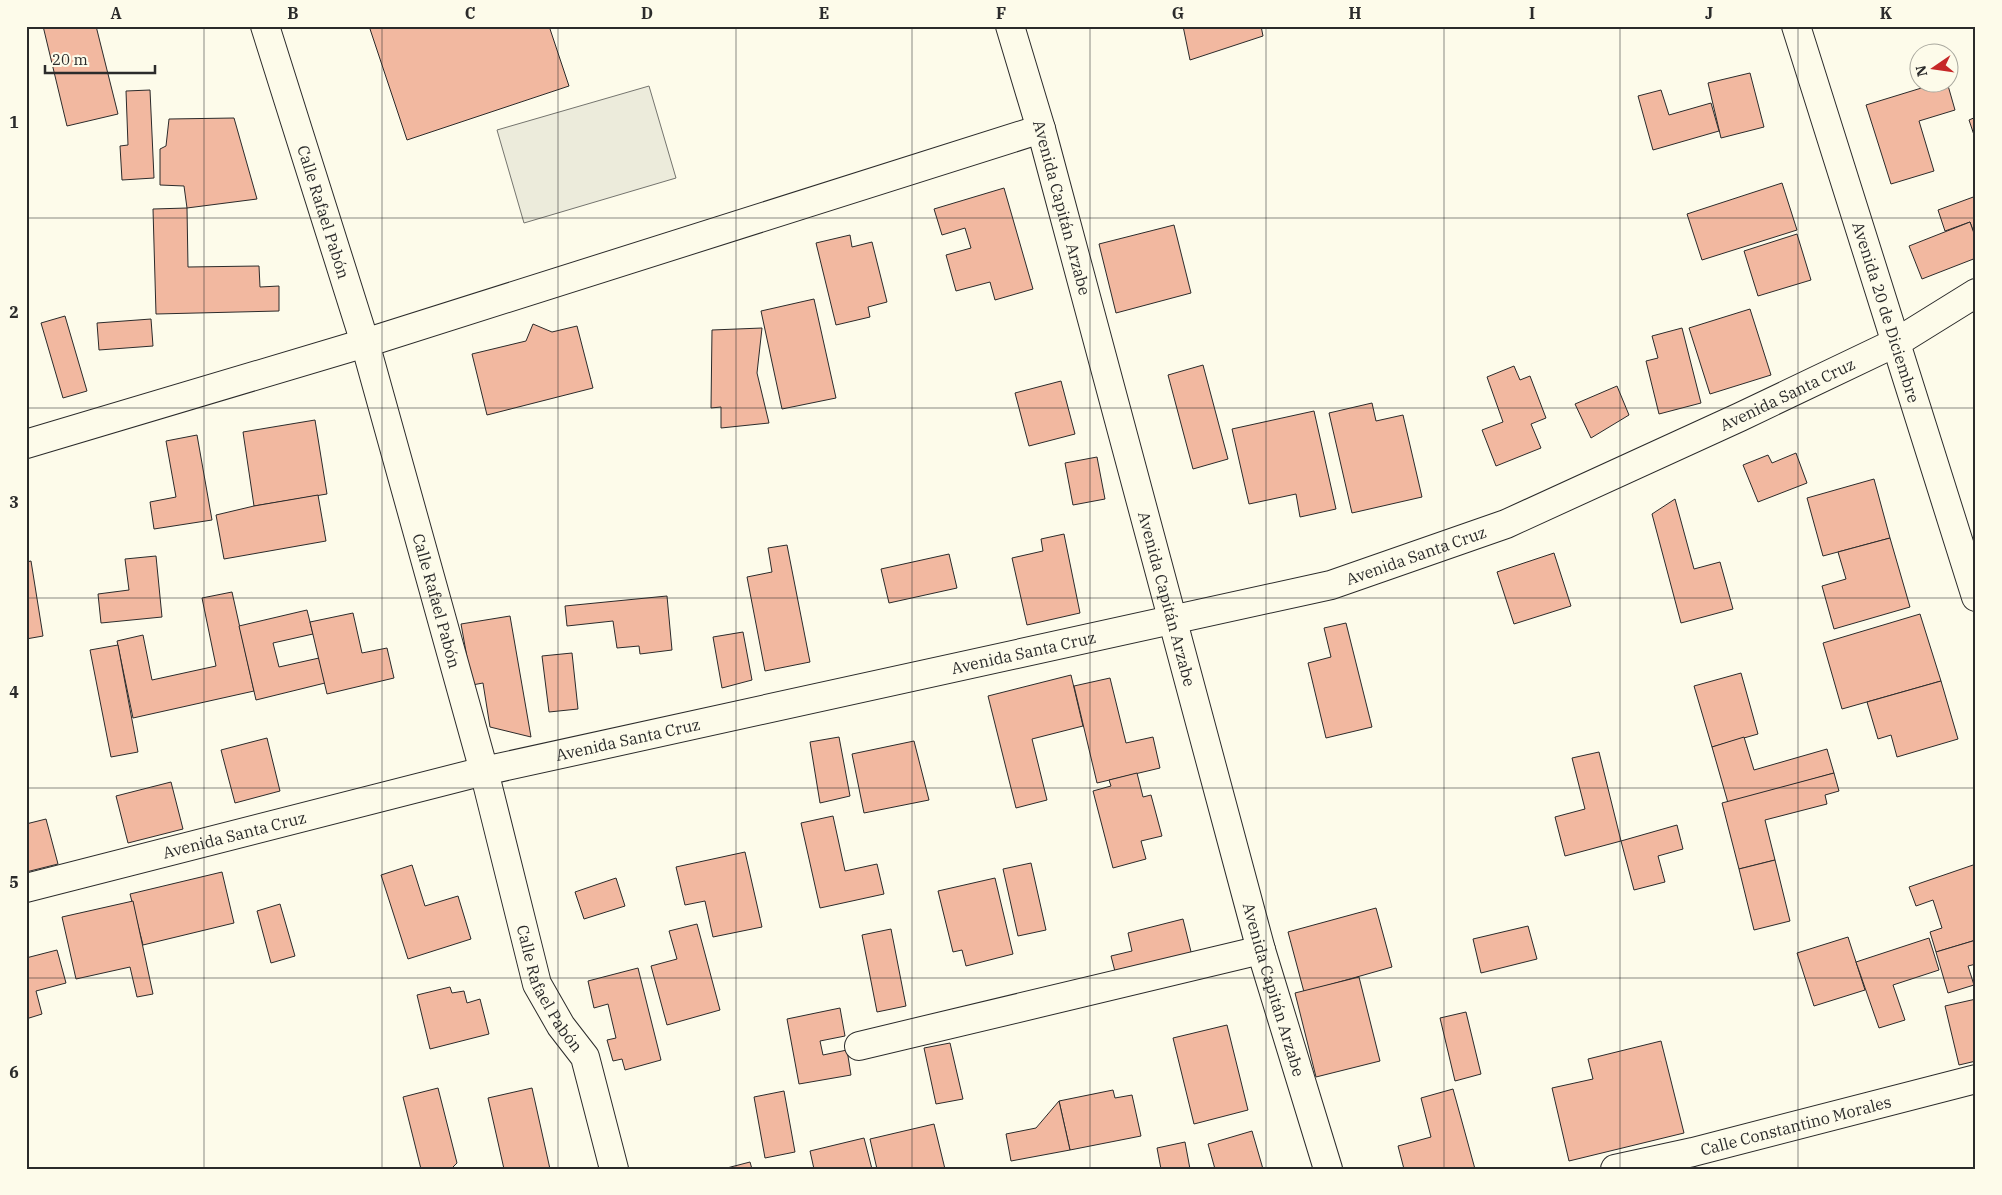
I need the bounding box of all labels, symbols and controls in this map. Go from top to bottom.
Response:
text: A [110,3,122,23]
text: B [287,3,299,23]
text: C [465,3,475,23]
text: D [641,3,653,23]
text: E [819,3,829,23]
text: F [996,3,1006,23]
text: G [1172,3,1184,23]
text: H [1349,3,1362,23]
text: I [1529,3,1535,23]
text: J [1705,3,1713,23]
text: K [1880,3,1893,23]
scale bar [45,42,155,74]
north arrow [1910,42,1960,92]
text: 20 m [52,50,88,69]
text: N [1911,64,1931,78]
text: 1 [9,112,19,132]
street label: Avenida Capitán Arzabe [1029,118,1095,297]
street label: Calle Rafael Pabón [293,143,354,281]
street label: Avenida 20 de Diciembre [1848,219,1924,405]
text: 2 [9,302,19,322]
street label: Avenida Santa Cruz [1717,354,1858,435]
text: 3 [9,492,19,512]
street label: Avenida Capitán Arzabe [1134,509,1200,689]
street label: Avenida Santa Cruz [1343,522,1489,589]
street label: Calle Rafael Pabón [408,531,465,670]
street label: Avenida Santa Cruz [949,627,1097,678]
text: 4 [9,682,19,702]
street label: Avenida Santa Cruz [554,714,702,765]
street label: Avenida Santa Cruz [161,807,308,863]
text: 5 [9,872,19,892]
street label: Avenida Capitán Arzabe [1239,900,1309,1079]
street label: Calle Rafael Pabón [513,923,587,1056]
text: 6 [9,1062,19,1082]
street label: Calle Constantino Morales [1698,1091,1893,1160]

